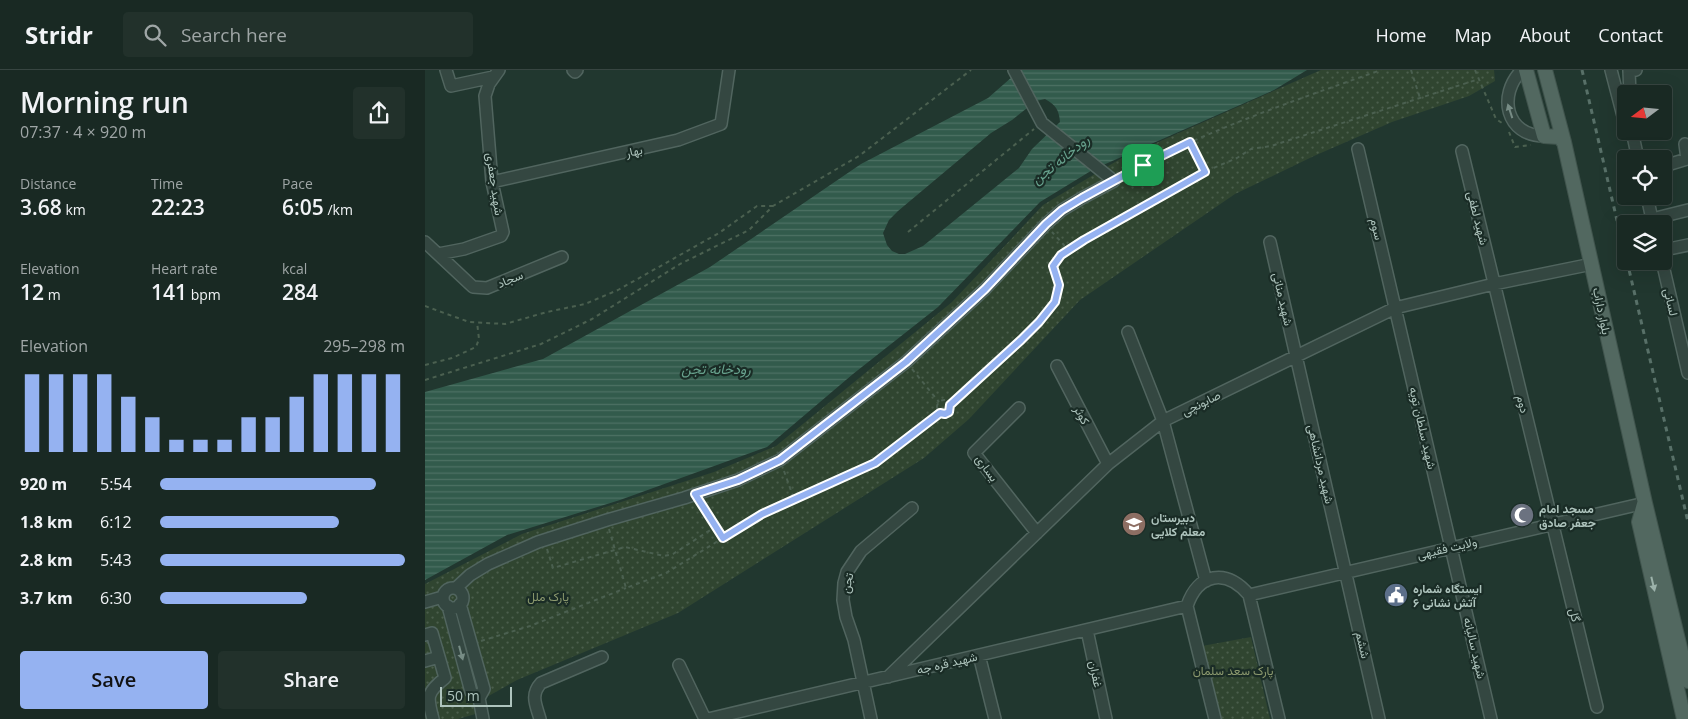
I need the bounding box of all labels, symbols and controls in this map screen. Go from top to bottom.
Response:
search box [123,12,473,57]
text: Stridr [25,18,93,51]
icon: search [141,21,169,49]
text: Search here [181,22,287,48]
text: Home [1376,23,1426,47]
text: Map [1454,23,1492,47]
text: About [1520,23,1570,47]
text: Contact [1598,23,1663,47]
text: Morning run [20,83,189,121]
north arrow [1617,85,1673,140]
map controls [1617,85,1672,270]
button: share [353,87,405,139]
one-way arrow [1506,103,1514,118]
text: 07:37 · 4 × 920 m [20,121,146,143]
water label: رودخانه تجن [1027,130,1093,188]
street label: بهار [623,141,644,161]
pin [1122,144,1164,186]
button: locate [1617,150,1672,205]
street label: شهید جعفری [482,151,508,217]
icon: arrive [1129,151,1157,179]
text: Distance [20,174,76,193]
text: Time [151,174,183,193]
text: Pace [282,174,313,193]
street label: شهید لطفی [1463,189,1493,247]
text: 3.68 [20,193,62,221]
text: 22:23 [151,193,205,221]
text: 6:05 [282,193,324,221]
text: km [62,200,86,219]
text: /km [324,200,353,219]
button: layers [1617,215,1672,270]
street label: سوم [1366,216,1388,242]
text: Elevation [20,259,79,278]
text: Heart rate [151,259,218,278]
text: kcal [282,259,307,278]
street label: سجاد [494,266,526,292]
street label: شهید منانی [1269,271,1297,327]
text: 12 [20,278,44,306]
text: 141 [151,278,187,306]
text: 284 [282,278,318,306]
text: m [44,285,61,304]
text: bpm [187,285,221,304]
street label: بلوار داراب [1589,286,1615,336]
street label: لسانی [1660,286,1682,318]
text: Elevation [20,335,88,357]
text: 295–298 m [323,335,405,357]
water label: رودخانه تجن [681,359,751,378]
street label: شهید سلطان تویه [1405,385,1441,471]
street label: صابونچی [1179,386,1223,420]
street label: دوم [1513,393,1534,415]
street label: کوثر [1070,402,1094,427]
street label: شهید مردانشاهی [1304,423,1338,505]
street label: یساری [971,451,1003,485]
text: 920 m [20,473,67,495]
text: 5:54 [100,473,132,495]
place label: مسجد امام جعفر صادق [1539,500,1596,531]
mosque icon: مسجد امام جعفر صادق [1509,502,1535,528]
place label: دبیرستان معلم کلایی [1151,509,1206,540]
text: 1.8 km [20,511,73,533]
text: 6:12 [100,511,132,533]
school or university icon: دبیرستان معلم کلایی [1121,511,1147,537]
street label: ولایت فقیهی [1415,533,1479,563]
text: 2.8 km [20,549,73,571]
text: 5:43 [100,549,132,571]
street label: تجن [837,571,858,595]
one-way arrow [1649,577,1657,592]
place label: ایستگاه شماره ۶ آتش نشانی [1413,580,1482,611]
public building icon: ایستگاه شماره ۶ آتش نشانی [1383,582,1409,608]
text: 3.7 km [20,587,73,609]
text: 6:30 [100,587,132,609]
park label: پارک ملل [527,588,569,605]
street label: گل [1565,606,1585,624]
street label: شهید سالیانه [1460,616,1490,680]
street label: ششم [1352,630,1374,660]
one-way arrow [457,645,465,660]
street label: شهید قره جه [915,648,979,678]
button: Save [20,651,208,709]
button: Share [218,651,405,709]
street label: غفران [1085,659,1107,689]
park label: پارک سعد سلمان [1193,662,1274,679]
scale bar [440,684,513,707]
text: 50 m [447,686,480,705]

